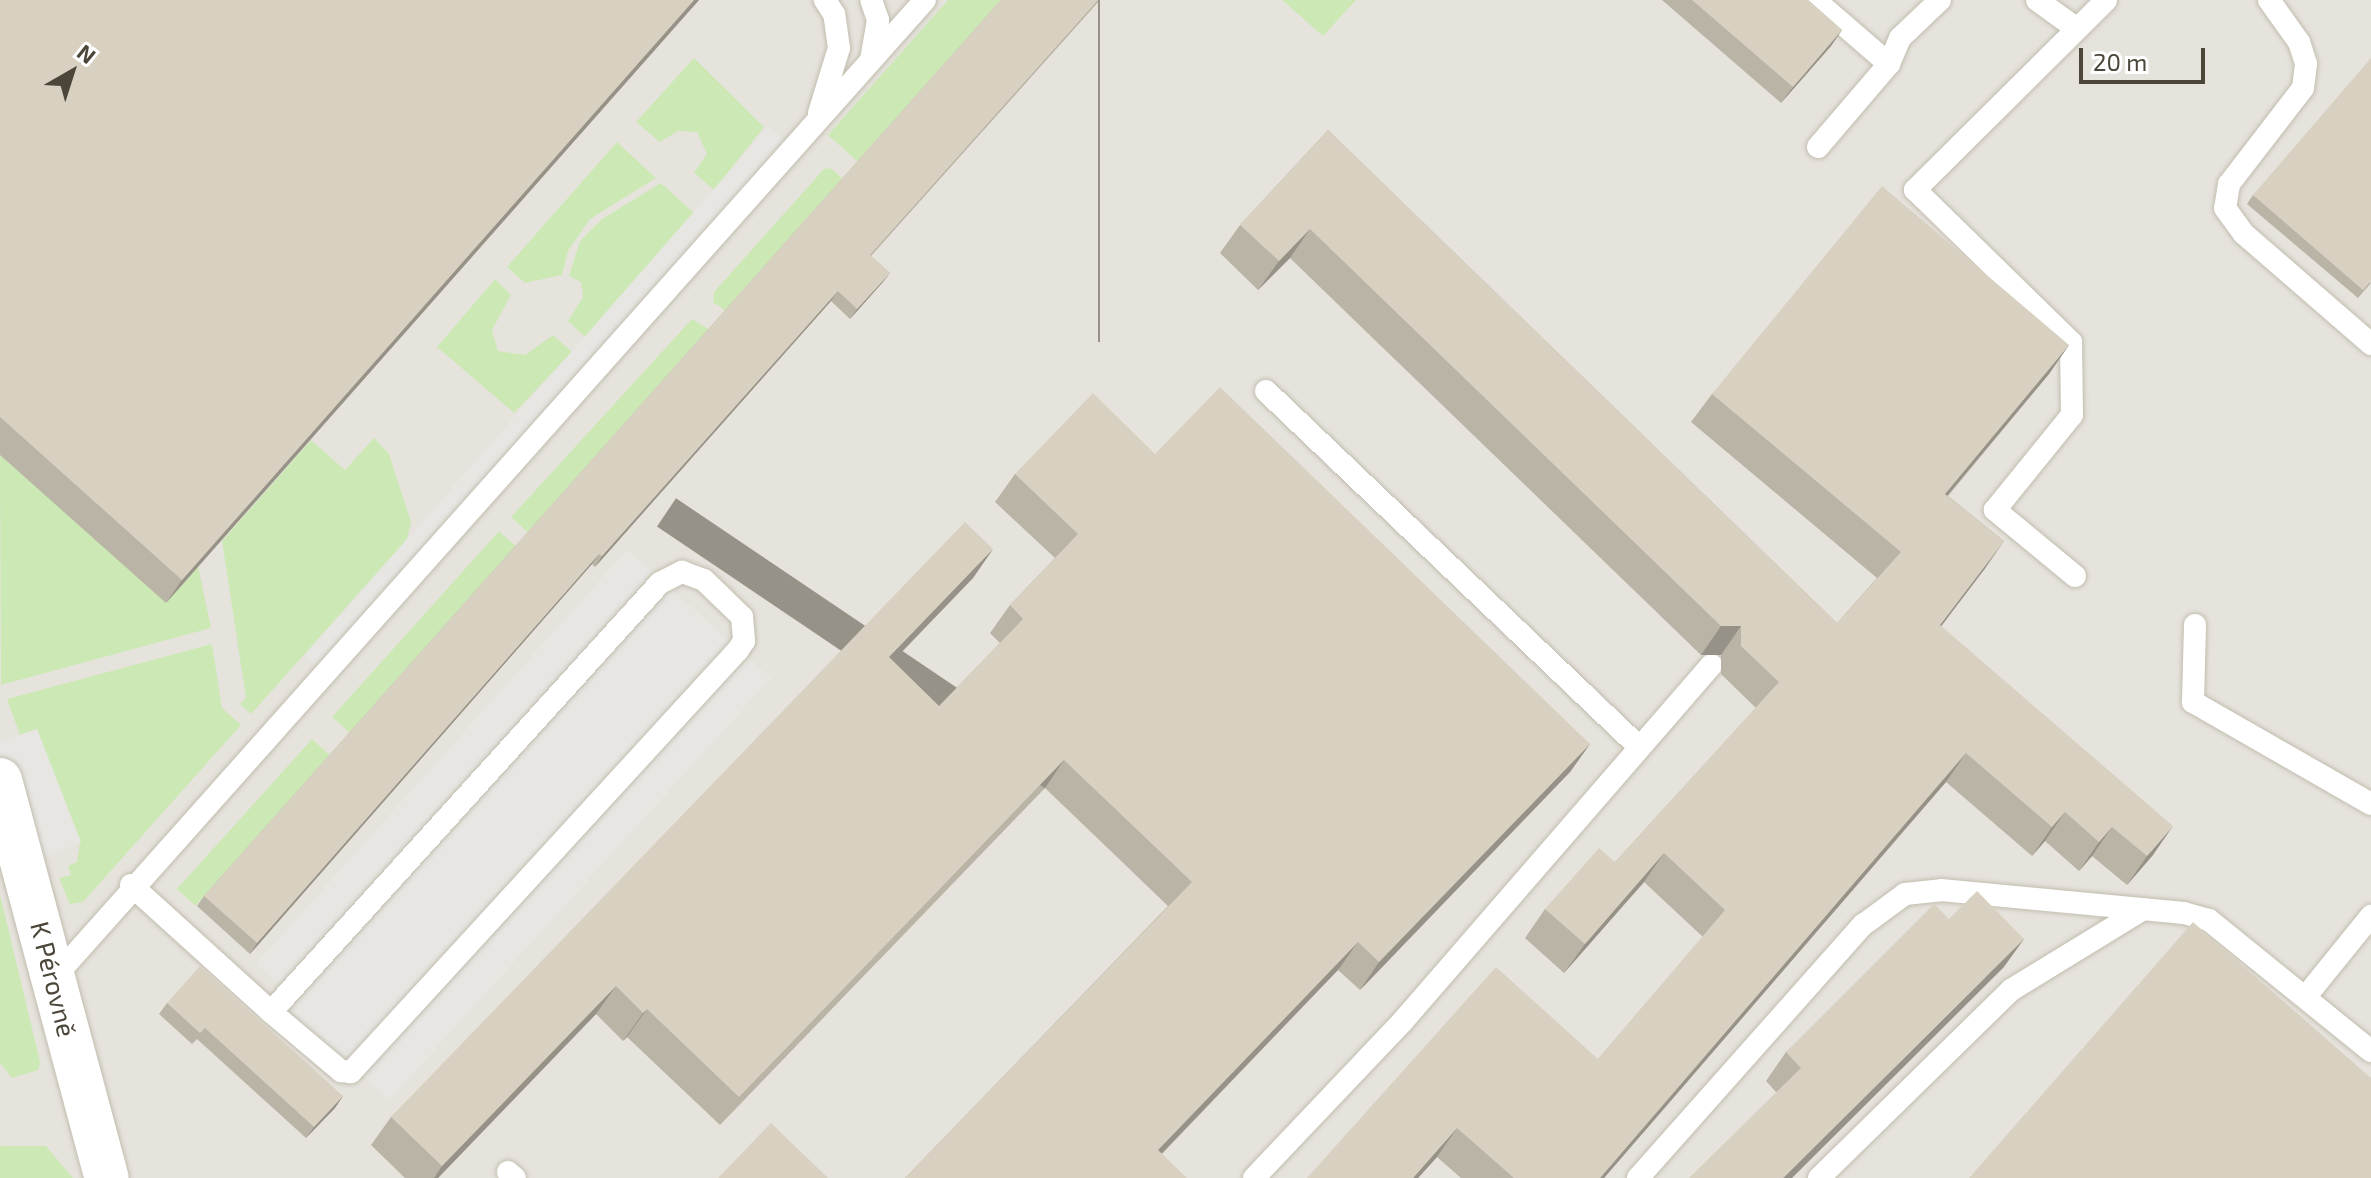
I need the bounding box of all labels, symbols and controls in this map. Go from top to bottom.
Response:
north arrow [32,32,112,112]
scale bar [2083,32,2209,82]
text: N [73,38,101,68]
text: 20 m [2093,47,2147,76]
street label: K Pérovně [25,918,83,1040]

